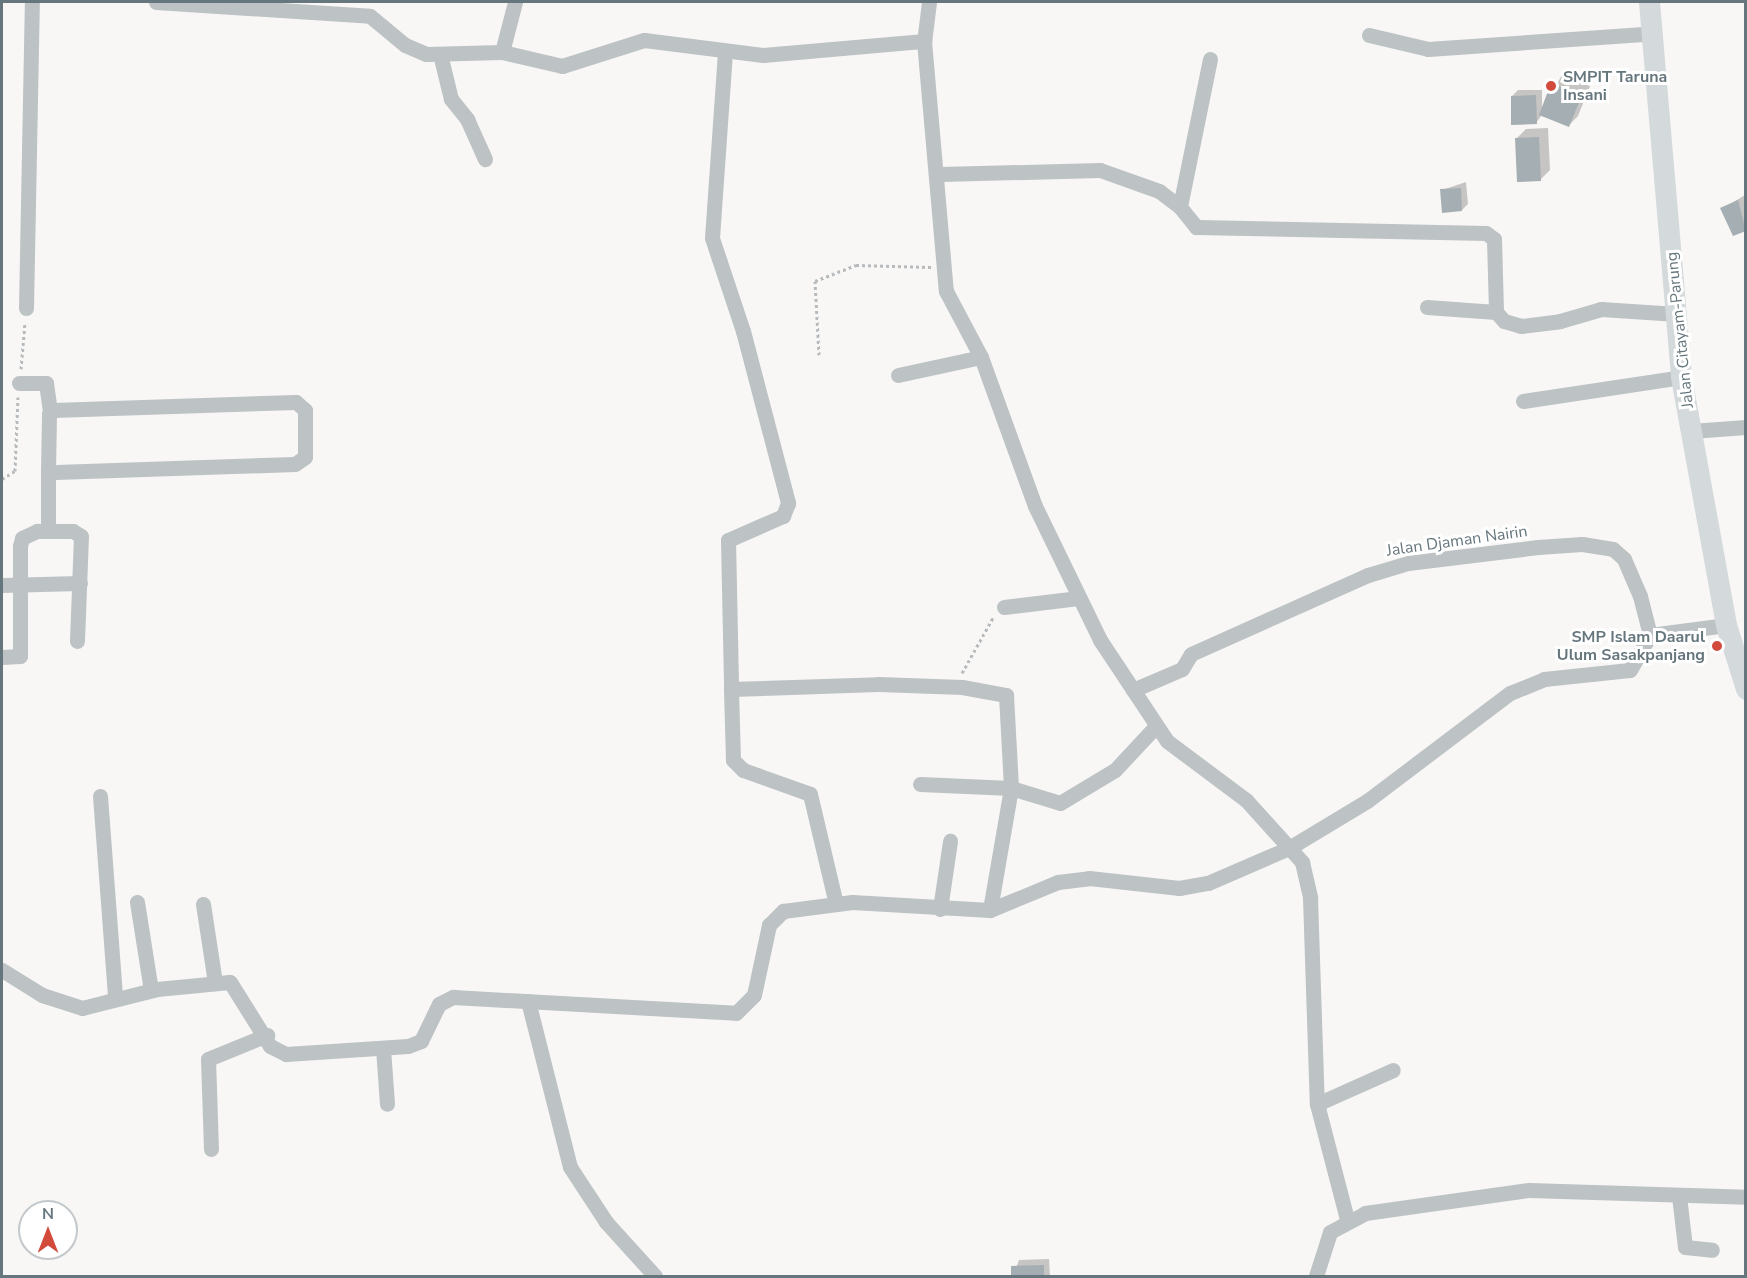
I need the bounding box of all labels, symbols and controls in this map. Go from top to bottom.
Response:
place label: SMPIT Taruna Insani [1563,67,1667,105]
marker: SMPIT Taruna Insani [1544,79,1558,93]
street label: Jalan Citayam-Parung [1662,251,1698,409]
street label: Jalan Djaman Nairin [1385,522,1529,560]
place label: SMP Islam Daarul Ulum Sasakpanjang [1557,627,1705,665]
marker: SMP Islam Daarul Ulum Sasakpanjang [1710,639,1724,653]
north arrow [18,1200,78,1260]
text: N [42,1203,54,1225]

